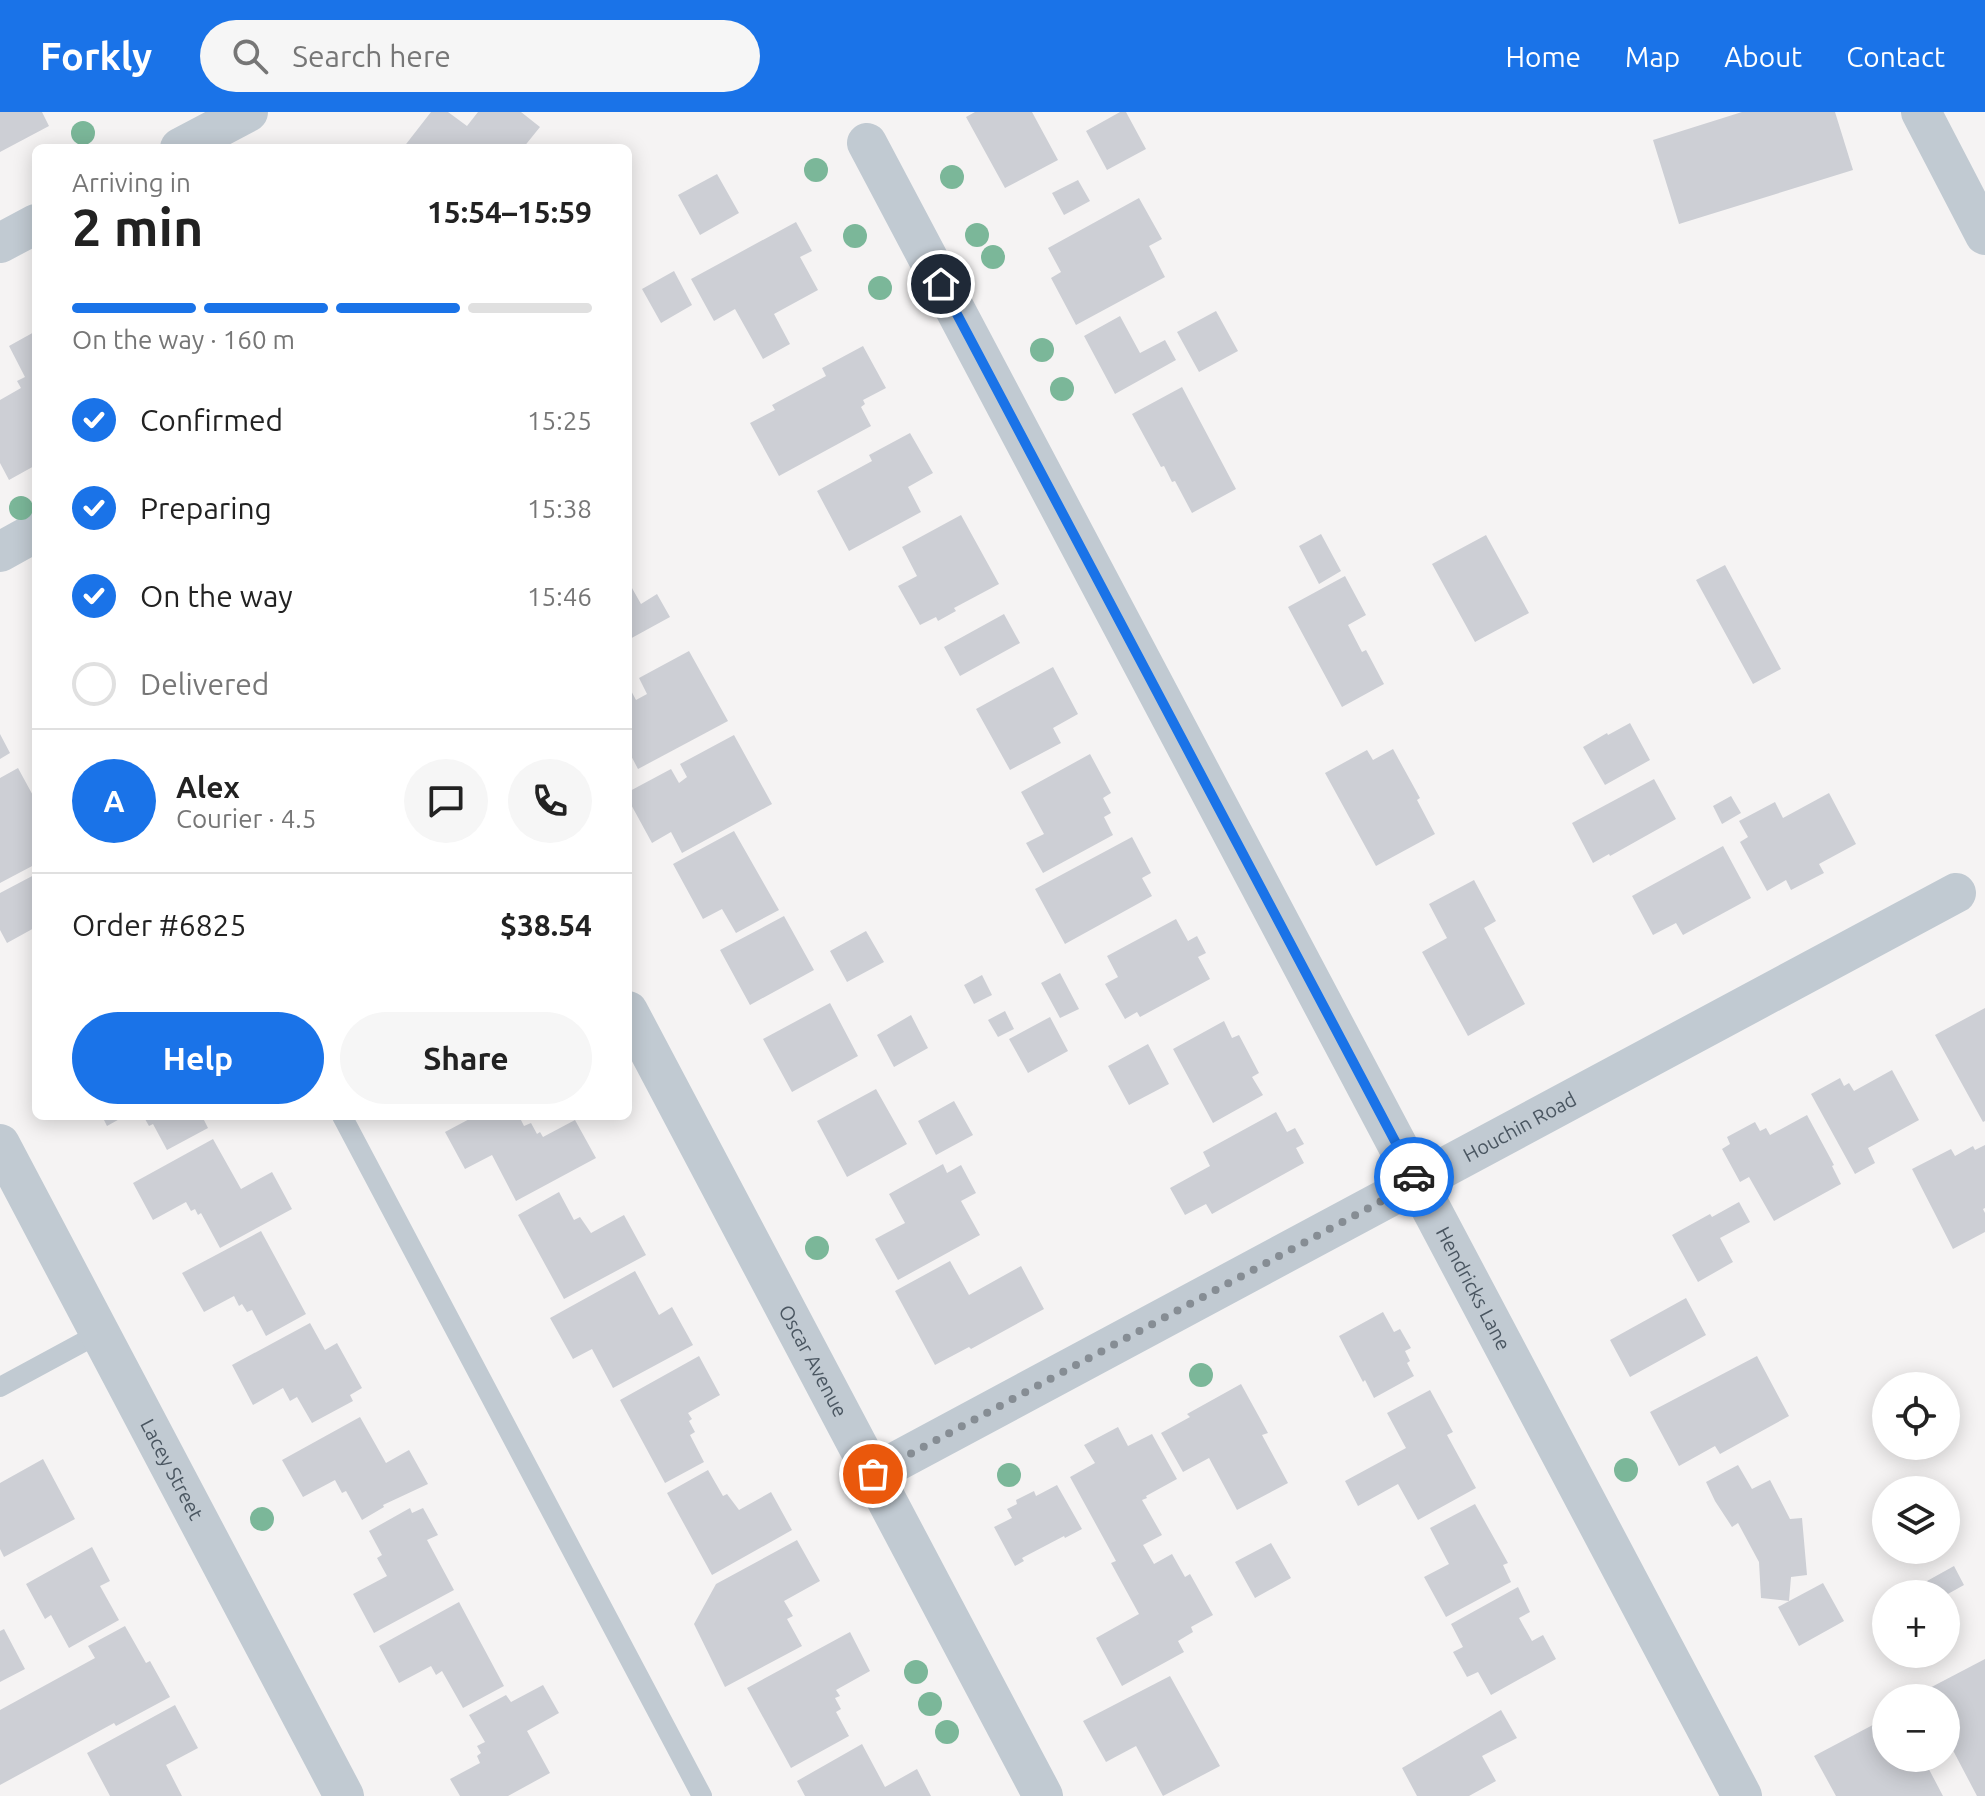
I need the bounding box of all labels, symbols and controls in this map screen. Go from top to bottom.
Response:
search box [200,20,760,92]
icon: search [228,34,272,78]
text: Forkly [40,35,152,77]
text: Search here [292,39,451,73]
text: Home [1506,41,1581,72]
text: Map [1625,41,1680,72]
text: About [1724,41,1802,72]
text: Contact [1846,41,1945,72]
text: Arriving in [72,168,191,197]
text: 15:54–15:59 [427,195,592,229]
text: 2 min [72,198,203,256]
pin [907,250,975,318]
icon: home [919,262,963,306]
text: On the way · 160 m [72,325,295,354]
icon: check [72,398,116,442]
text: Confirmed [140,403,283,437]
text: 15:25 [527,406,592,435]
icon: check [72,486,116,530]
text: Preparing [140,491,272,525]
text: 15:38 [527,494,592,523]
icon: check [72,574,116,618]
text: On the way [140,579,293,613]
text: 15:46 [527,582,592,611]
text: Delivered [140,667,269,701]
button: chat [404,759,488,843]
button: phone [508,759,592,843]
text: Alex [176,770,240,804]
text: A [103,784,125,818]
text: Courier · 4.5 [176,804,316,833]
text: Order #6825 [72,908,246,942]
text: $38.54 [500,908,592,942]
button: Help [72,1012,324,1104]
button: Share [340,1012,592,1104]
street label: Houchin Road [1459,1087,1580,1166]
courier [1374,1137,1454,1217]
icon: car [1392,1155,1436,1199]
street label: Hendricks Lane [1432,1223,1516,1354]
street label: Oscar Avenue [775,1301,853,1421]
map controls [1872,1372,1960,1772]
button: locate [1872,1372,1960,1460]
street label: Lacey Street [136,1415,208,1524]
pin [839,1440,907,1508]
icon: bag [851,1452,895,1496]
button: layers [1872,1476,1960,1564]
button: + [1872,1580,1960,1668]
button: − [1872,1684,1960,1772]

